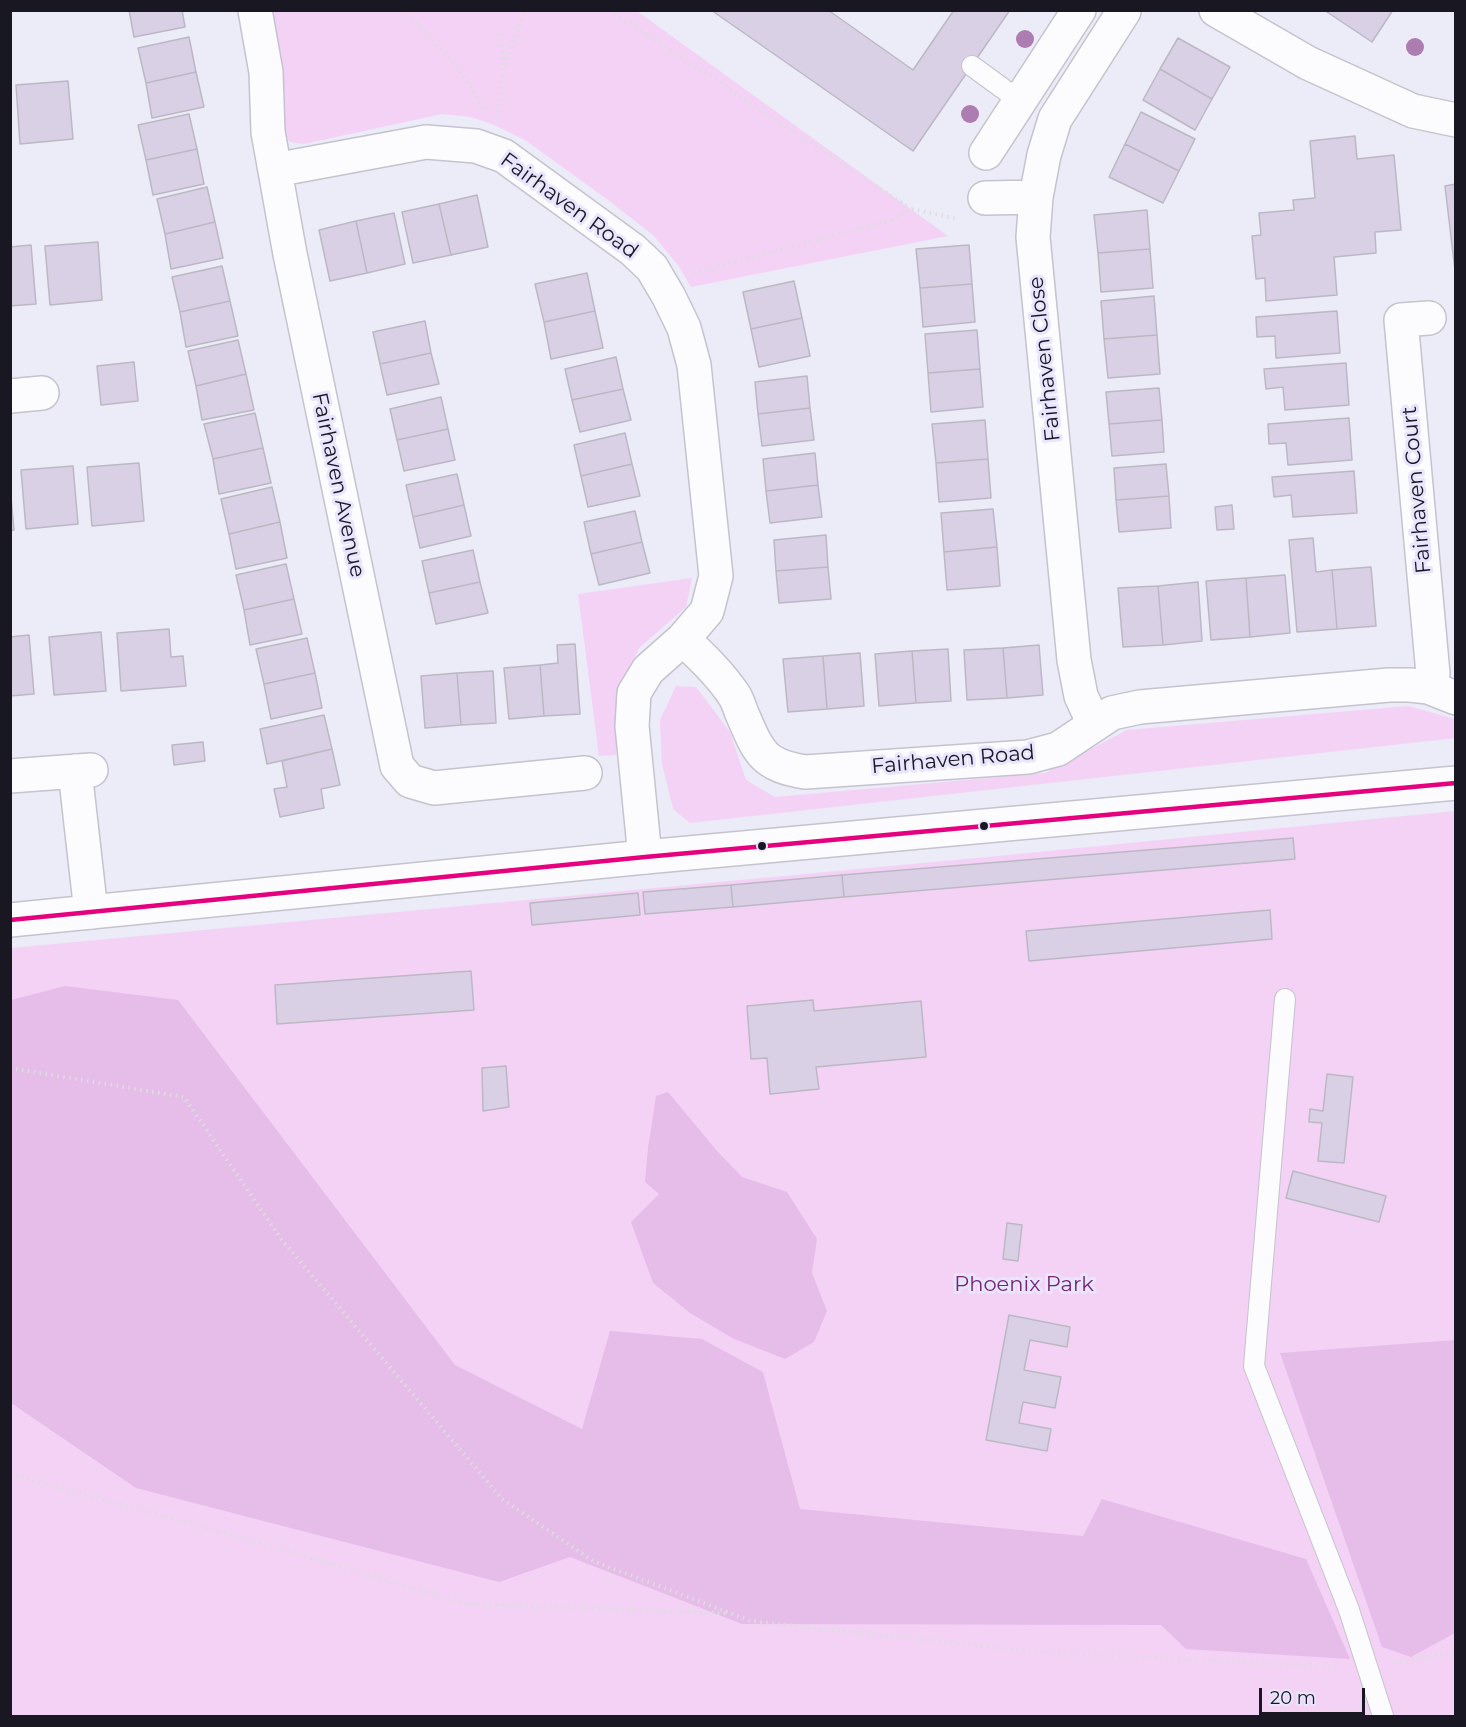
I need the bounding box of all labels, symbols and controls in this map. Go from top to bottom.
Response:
street label: Fairhaven Road [495,148,643,264]
street label: Fairhaven Close [1024,275,1066,443]
street label: Fairhaven Avenue [306,390,370,580]
street label: Fairhaven Court [1397,405,1437,575]
street label: Fairhaven Road [870,740,1036,780]
unlabelled marker [978,820,990,832]
unlabelled marker [756,840,768,852]
park label: Phoenix Park [954,1272,1094,1298]
scale bar [1262,1676,1368,1714]
text: 20 m [1270,1687,1316,1709]

